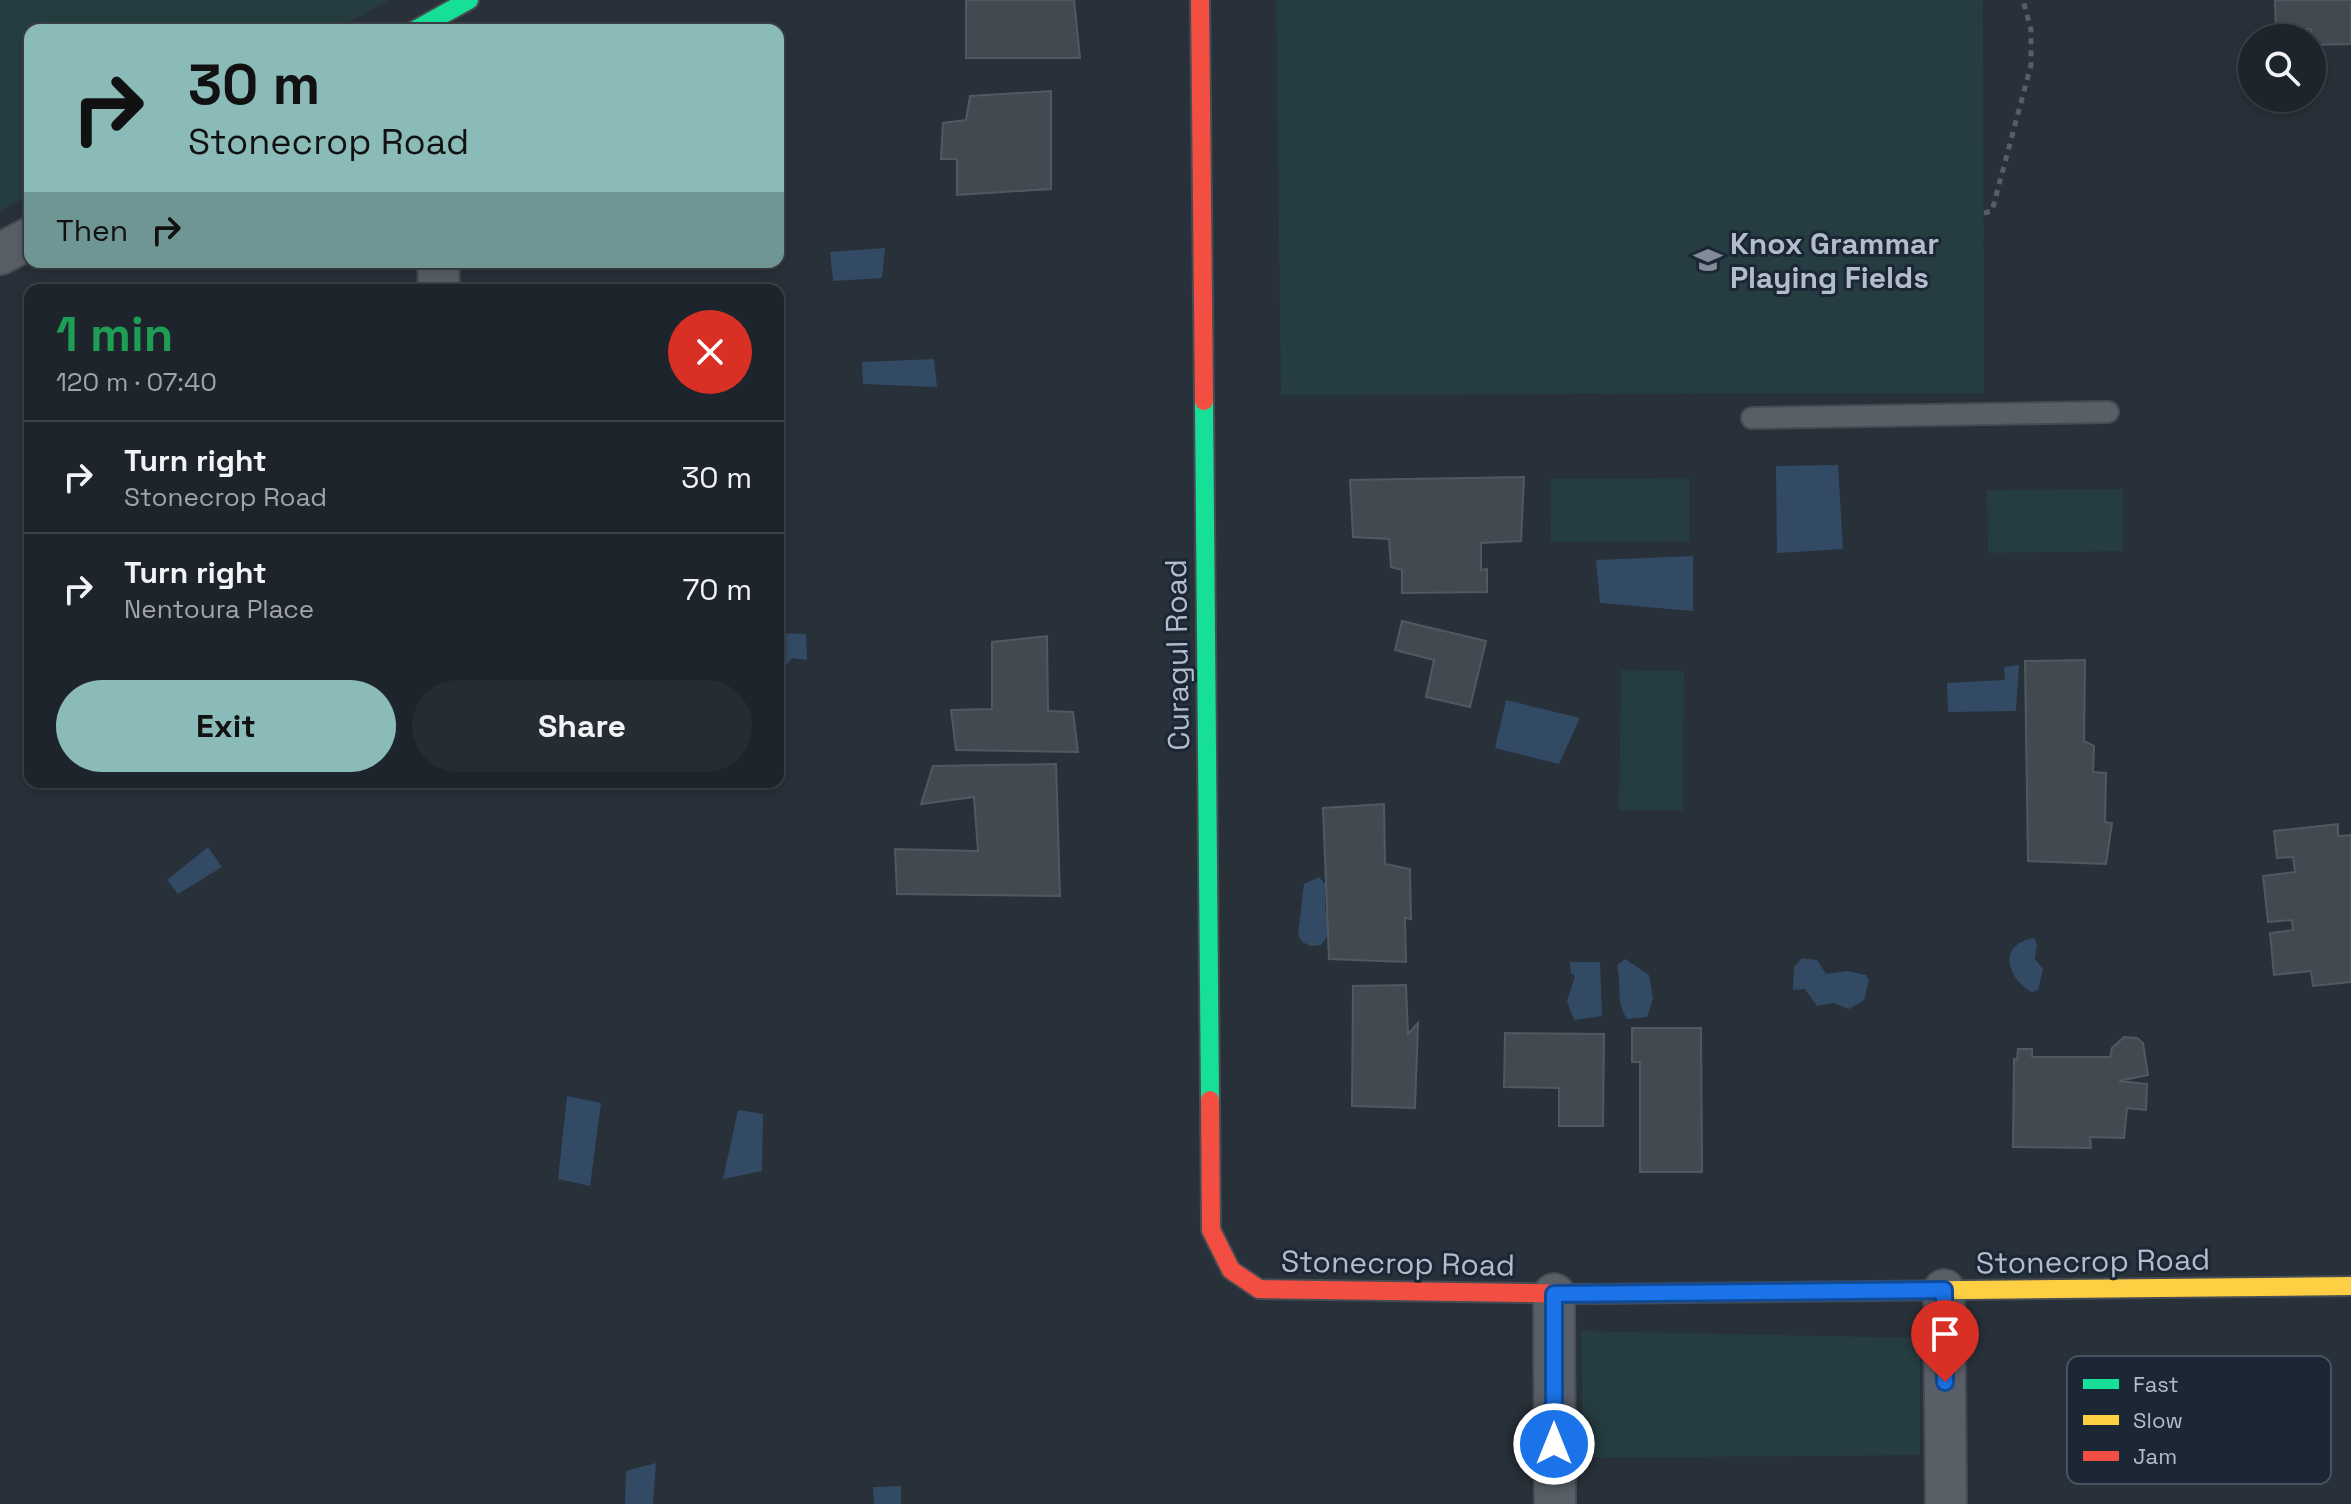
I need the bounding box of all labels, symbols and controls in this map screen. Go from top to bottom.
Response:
map controls [2238,24,2326,112]
button: search [2238,24,2326,112]
text: 30 m [188,49,320,120]
icon: right [56,56,160,160]
text: Stonecrop Road [188,119,469,165]
icon: right [144,208,188,252]
text: Then [56,211,128,250]
place label: Knox Grammar Playing Fields [1730,224,1939,297]
school or university icon: Knox Grammar Playing Fields [1693,245,1723,275]
text: 1 min [56,304,173,365]
button: close [668,310,752,394]
text: 120 m · 07:40 [56,365,217,399]
text: Turn right [124,441,267,480]
icon: right [56,455,100,499]
text: 30 m [681,458,752,497]
text: Stonecrop Road [124,480,327,514]
text: Turn right [124,553,267,592]
street label: Curagul Road [1156,559,1198,751]
icon: right [56,567,100,611]
text: 70 m [683,570,752,609]
text: Nentoura Place [124,592,314,626]
button: Exit [56,680,396,772]
button: Share [412,680,752,772]
street label: Stonecrop Road [1976,1239,2210,1283]
street label: Stonecrop Road [1281,1241,1515,1285]
pin [1911,1300,1979,1382]
icon: arrive [1923,1312,1967,1356]
legend [2067,1356,2331,1484]
text: Fast [2133,1370,2179,1398]
position arrow [1512,1402,1596,1486]
text: Slow [2133,1406,2183,1434]
text: Jam [2133,1442,2177,1470]

